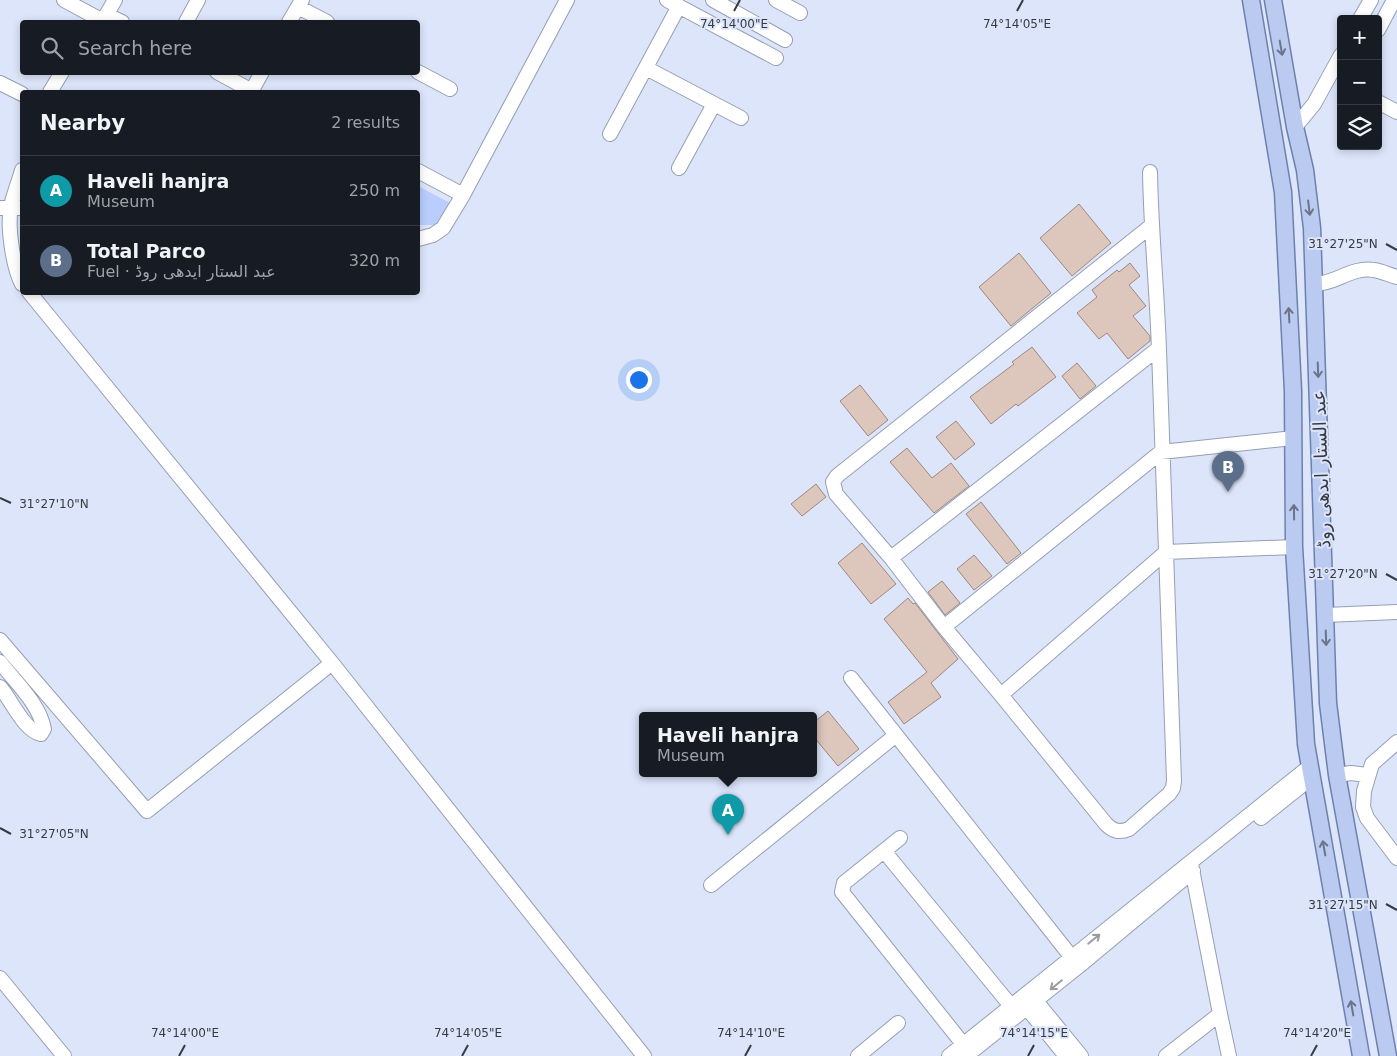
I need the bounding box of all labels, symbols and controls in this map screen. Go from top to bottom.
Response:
map controls [1337,15,1382,150]
button: + [1337,15,1382,60]
text: 74°14'00"E [700,17,768,31]
text: 74°14'05"E [983,17,1051,31]
search box [20,20,420,75]
icon: search [38,34,66,62]
text: Search here [78,37,192,59]
one-way arrow [1277,40,1287,56]
button: − [1337,60,1382,105]
button: layers [1337,105,1382,150]
text: Nearby [40,111,125,135]
text: 2 results [331,113,400,132]
text: Haveli hanjra [87,170,229,192]
text: A [50,181,62,200]
text: 250 m [349,181,400,200]
text: Museum [87,192,155,211]
one-way arrow [1304,200,1314,216]
text: 31°27'25"N [1308,237,1378,251]
text: Total Parco [87,240,205,262]
text: B [50,251,62,270]
text: 320 m [349,251,400,270]
text: Fuel · عبد الستار ایدھی روڈ [87,262,276,281]
one-way arrow [1285,307,1294,323]
one-way arrow [1313,362,1322,378]
your location [626,367,652,393]
street label: عبد الستار ایدھی روڈ [1308,389,1335,548]
pin: B [1212,451,1244,492]
text: 31°27'10"N [19,497,89,511]
one-way arrow [1289,505,1299,521]
text: 31°27'20"N [1308,567,1378,581]
one-way arrow [1321,629,1331,645]
popup [639,712,817,777]
text: Haveli hanjra [657,724,799,746]
text: Museum [657,746,725,765]
pin: A [712,794,744,835]
text: 31°27'05"N [19,827,89,841]
one-way arrow [1318,840,1328,856]
text: 31°27'15"N [1308,898,1378,912]
one-way arrow [1087,933,1100,944]
one-way arrow [1049,979,1062,990]
one-way arrow [1347,1000,1357,1016]
text: 74°14'00"E [151,1026,219,1040]
text: 74°14'05"E [434,1026,502,1040]
text: 74°14'10"E [717,1026,785,1040]
text: 74°14'15"E [1000,1026,1068,1040]
text: 74°14'20"E [1283,1026,1351,1040]

